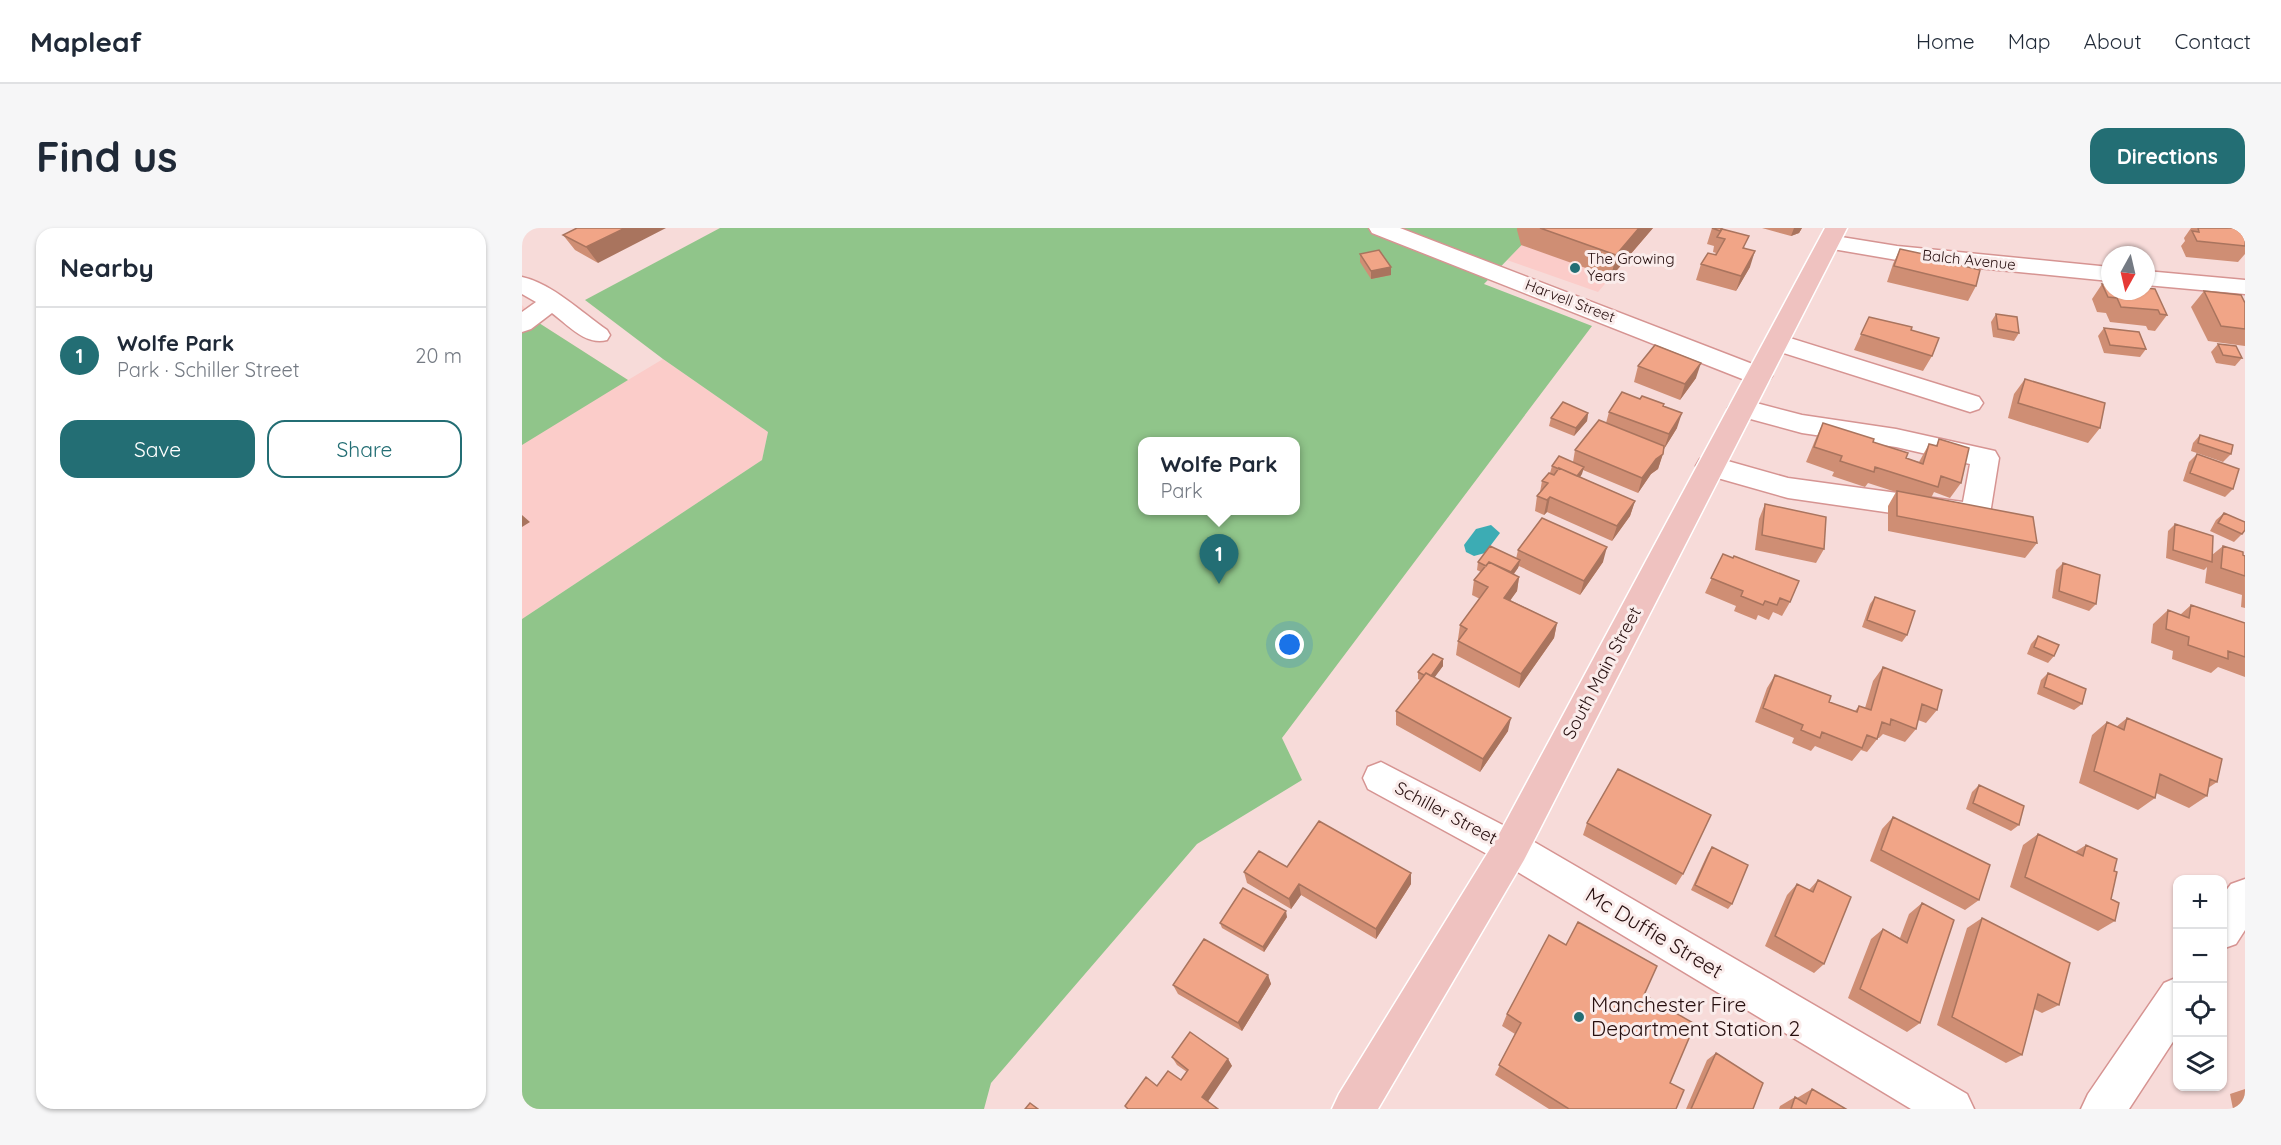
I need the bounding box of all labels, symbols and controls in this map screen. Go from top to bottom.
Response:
text: Mapleaf [30,24,142,59]
text: Home [1916,28,1975,54]
text: Map [2008,28,2051,54]
text: About [2084,28,2142,54]
text: Contact [2175,28,2251,54]
button: Directions [2090,128,2245,184]
text: Find us [36,130,178,183]
street label: Balch Avenue [1921,245,2017,274]
north arrow [2101,246,2155,300]
place label: The Growing Years [1587,249,1675,285]
text: Nearby [60,251,154,284]
marker: The Growing Years [1568,261,1582,275]
street label: Harvell Street [1523,275,1618,326]
text: Wolfe Park [117,329,234,357]
text: 1 [76,343,83,368]
text: 20 m [415,343,462,368]
text: Park · Schiller Street [117,357,300,382]
button: Save [60,420,255,478]
button: Share [267,420,462,478]
popup [1138,437,1300,515]
text: Wolfe Park [1160,450,1278,478]
text: Park [1160,478,1203,503]
pin: 1 [1200,534,1238,584]
street label: South Main Street [1557,603,1646,743]
your location [1275,630,1304,659]
street label: Schiller Street [1391,776,1501,849]
map controls [2173,875,2227,1091]
button: + [2173,875,2227,929]
street label: Mc Duffie Street [1581,881,1728,983]
button: − [2173,929,2227,983]
button: locate [2173,983,2227,1037]
place label: Manchester Fire Department Station 2 [1591,991,1800,1041]
marker: Manchester Fire Department Station 2 [1572,1010,1586,1024]
button: layers [2173,1037,2227,1091]

